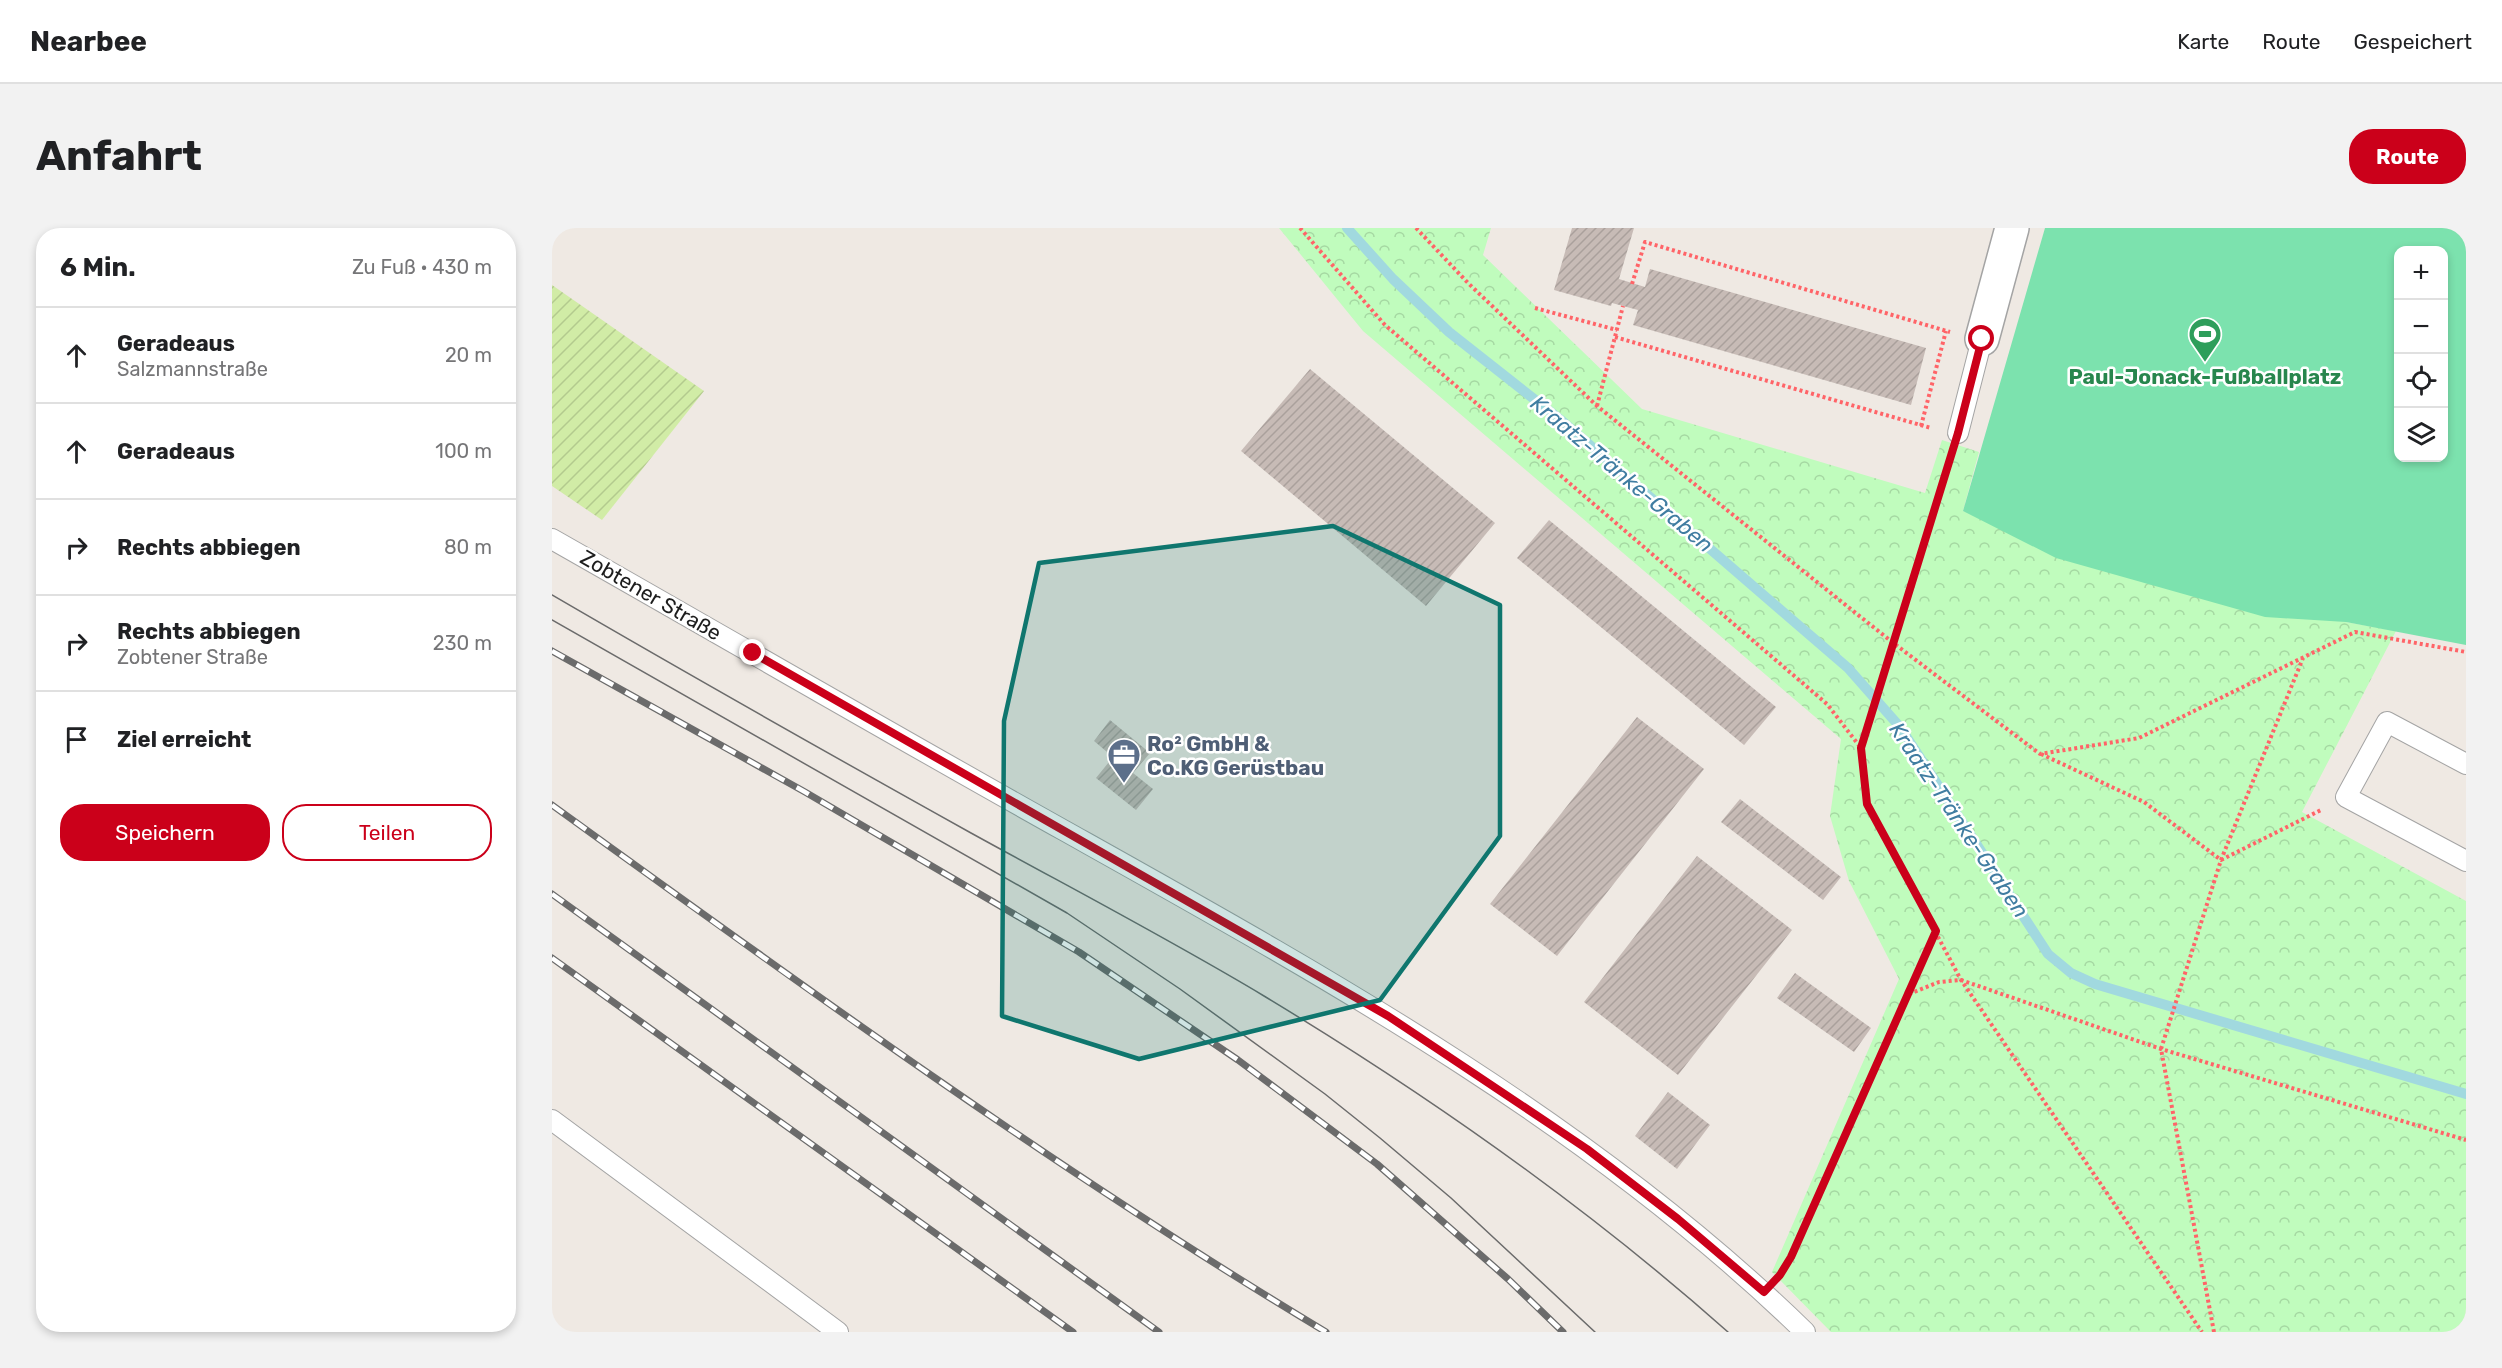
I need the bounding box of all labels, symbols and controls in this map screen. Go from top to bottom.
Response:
text: Nearbee [30,25,147,58]
text: Karte [2177,29,2229,54]
text: Route [2262,29,2321,54]
text: Gespeichert [2354,29,2472,54]
button: Route [2349,129,2466,184]
text: Anfahrt [36,131,202,181]
map controls [2394,246,2448,462]
button: + [2394,246,2448,300]
text: 6 Min. [60,252,136,283]
text: Zu Fuß · 430 m [352,255,492,279]
button: − [2394,300,2448,354]
sports icon: Paul-Jonack-Fußballplatz [2187,316,2223,363]
route start [1968,325,1994,351]
text: Geradeaus [117,330,235,357]
icon: ahead [60,339,93,372]
text: 20 m [445,343,492,367]
button: locate [2394,354,2448,408]
text: Salzmannstraße [117,357,268,381]
place label: Paul-Jonack-Fußballplatz [2069,364,2341,389]
water label: Kraatz-Tränke-Graben [1525,390,1719,558]
button: layers [2394,408,2448,462]
icon: ahead [60,435,93,468]
text: Geradeaus [117,438,235,465]
text: 100 m [435,439,492,463]
icon: right [60,531,93,564]
text: Rechts abbiegen [117,534,301,561]
text: 80 m [444,535,492,559]
street label: Zobtener Straße [576,545,726,645]
text: Rechts abbiegen [117,618,301,645]
icon: right [60,627,93,660]
text: 230 m [433,631,492,655]
route end [739,639,765,665]
text: Zobtener Straße [117,645,268,669]
water label: Kraatz-Tränke-Graben [1883,717,2035,923]
icon: arrive [60,723,93,756]
text: Ziel erreicht [117,726,251,753]
place label: Ro² GmbH & Co.KG Gerüstbau [1147,731,1324,780]
office icon: Ro² GmbH & Co.KG Gerüstbau [1106,737,1142,784]
button: Speichern [60,804,270,861]
button: Teilen [282,804,492,861]

